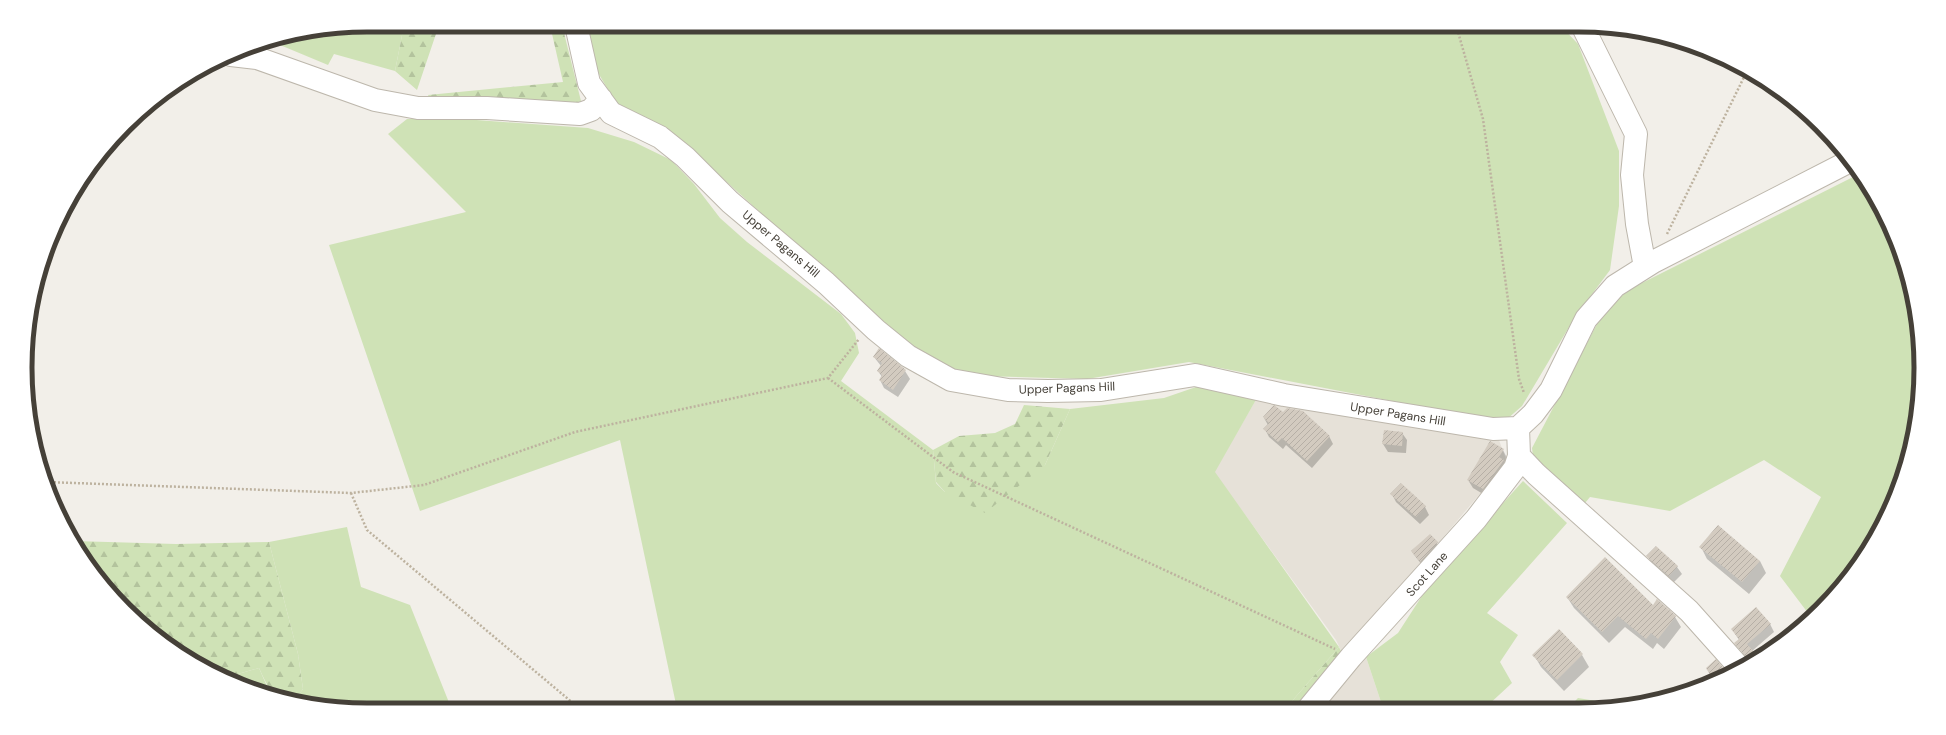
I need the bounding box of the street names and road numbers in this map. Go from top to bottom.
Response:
street label: Upper Pagans Hill [739,207,823,281]
street label: Upper Pagans Hill [1019,378,1115,398]
street label: Upper Pagans Hill [1349,399,1447,429]
street label: Scot Lane [1403,548,1452,600]

